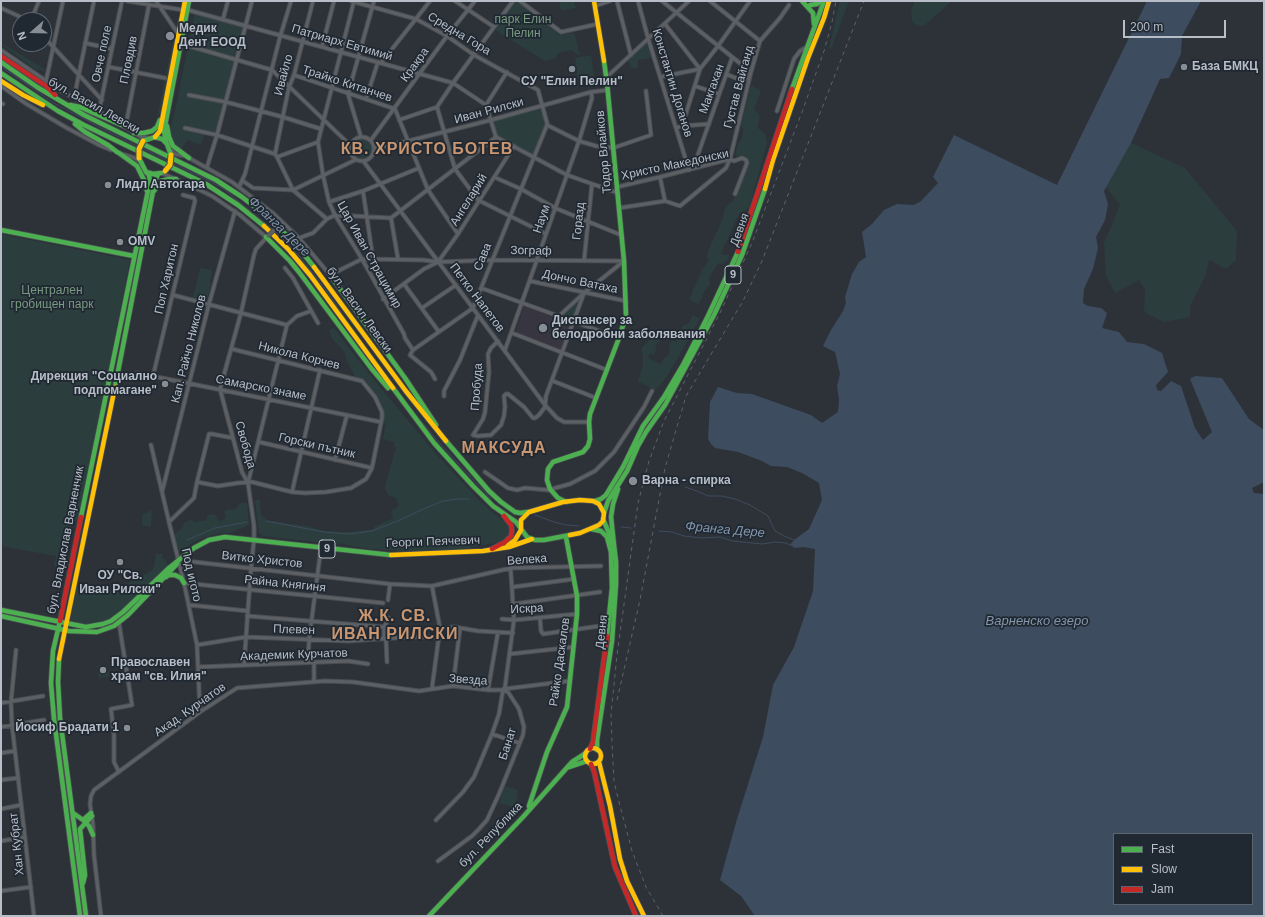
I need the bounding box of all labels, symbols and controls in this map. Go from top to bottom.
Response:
street label: Средна Гора [425,10,493,58]
north arrow [12,12,52,52]
scale bar [1125,12,1228,38]
park label: парк Елин Пелин [495,13,551,41]
text: 200 m [1130,20,1163,34]
place label: Медик Дент ЕООД [179,22,246,50]
street label: Патриарх Евтимий [290,22,394,64]
street label: Овче поле [89,24,115,84]
street label: Константин Доганов [649,27,695,139]
text: N [15,30,29,42]
marker: Медик Дент ЕООД [164,30,176,42]
street label: Пловдив [117,35,141,85]
street label: Густав Вайганд [721,44,757,130]
street label: Кракра [398,45,432,85]
street label: Ивайло [272,53,296,97]
place label: База БМКЦ [1192,60,1258,74]
street label: Макгахан [696,62,728,116]
marker: База БМКЦ [1179,62,1189,72]
street label: Трайко Китанчев [300,63,394,105]
marker: СУ "Елин Пелин" [567,64,577,74]
street label: бул. Васил Левски [46,75,142,137]
place label: СУ "Елин Пелин" [521,75,623,89]
street label: Иван Рилски [453,95,525,127]
street label: Тодор Влайков [593,110,615,194]
district label: КВ. ХРИСТО БОТЕВ [341,140,513,160]
street label: Христо Македонски [620,147,730,183]
street label: Ангеларий [447,171,491,229]
place label: Лидл Автогара [116,178,205,192]
marker: Лидл Автогара [103,180,113,190]
water label: Франга Дере [245,194,313,260]
street label: Цар Иван Страцимир [334,199,404,311]
street label: Горазд [570,201,588,241]
street label: Наум [530,203,554,235]
street label: Девня [727,211,753,249]
place label: OMV [128,235,155,249]
marker: OMV [115,237,125,247]
street label: Сава [471,241,495,273]
street label: Поп Харитон [152,242,182,316]
street label: Зограф [510,243,552,259]
street label: Петко Напетов [446,261,508,335]
street label: бул. Васил Левски [323,264,395,356]
road number: 9 [725,266,741,284]
street label: Дончо Ватаха [541,267,619,297]
park label: Централен гробищен парк [11,284,93,312]
street label: Кап. Райчо Николов [169,293,209,405]
place label: Диспансер за белодробни заболявания [552,314,705,342]
marker: Диспансер за белодробни заболявания [537,322,549,334]
street label: Никола Корчев [257,339,341,373]
street label: Прoбудa [468,363,486,411]
place label: Дирекция "Социално подпомагане" [31,370,157,398]
street label: Самарско знаме [214,372,308,404]
marker: Дирекция "Социално подпомагане" [160,379,170,389]
street label: Свобода [231,420,259,470]
street label: Горски пътник [277,430,357,462]
district label: МАКСУДА [462,439,546,459]
street label: бул. Владислав Варненчик [45,465,87,615]
place label: Варна - спирка [642,474,731,488]
marker: Варна - спирка [627,475,639,487]
water label: Франга Дере [685,519,765,541]
street label: Георги Пеячевич [386,533,480,551]
road number: 9 [319,540,335,558]
street label: Под игото [178,547,204,603]
street label: Витко Христов [221,549,303,571]
street label: Велека [506,551,548,569]
marker: ОУ "Св. Иван Рилски" [115,557,125,567]
place label: ОУ "Св. Иван Рилски" [79,569,161,597]
street label: Райна Княгиня [244,573,326,595]
street label: Искра [510,601,544,617]
district label: Ж.К. СВ. ИВАН РИЛСКИ [331,607,459,645]
water label: Варненско езеро [986,613,1088,629]
street label: Девня [593,614,611,650]
street label: Райко Даскалов [547,617,573,707]
street label: Плевен [273,622,315,638]
street label: Академик Курчатов [240,646,348,664]
place label: Православен храм "св. Илия" [111,656,207,684]
marker: Православен храм "св. Илия" [98,665,108,675]
street label: Звезда [448,671,488,689]
street label: Акад. Курчатов [151,680,229,740]
place label: Йосиф Брадати 1 [15,721,119,735]
marker: Йосиф Брадати 1 [122,723,132,733]
street label: Банат [496,726,520,762]
street label: бул. Република [456,799,526,871]
street label: Хан Кубрат [7,812,27,876]
legend [1113,833,1253,905]
text: Fast [1151,842,1174,856]
text: Slow [1151,862,1177,876]
text: Jam [1151,882,1174,896]

